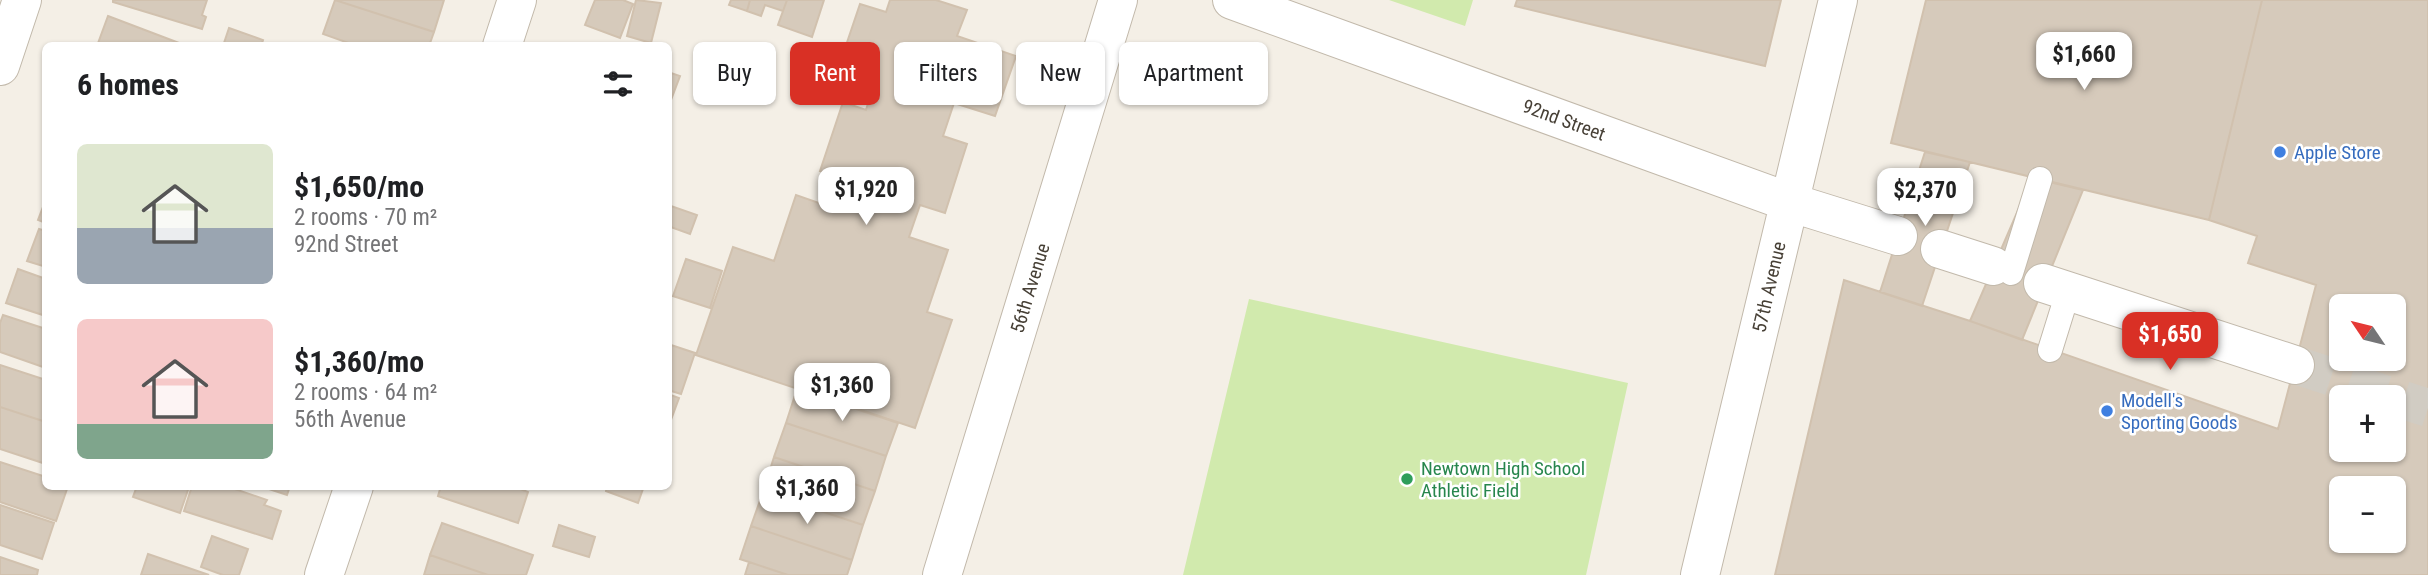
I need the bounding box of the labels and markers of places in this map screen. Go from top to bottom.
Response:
pin: $1,660 [2027,32,2141,92]
place label: Apple Store [2294,141,2381,164]
marker: Apple Store [2272,144,2288,160]
pin: $1,920 [809,168,923,227]
pin: $2,370 [1868,168,1982,228]
pin: $1,650 [2113,312,2227,372]
pin: $1,360 [785,364,899,423]
place label: Modell's Sporting Goods [2121,389,2237,434]
marker: Modell's Sporting Goods [2099,403,2115,419]
place label: Newtown High School Athletic Field [1421,457,1585,502]
pin: $1,360 [750,466,864,526]
marker: Newtown High School Athletic Field [1399,471,1415,487]

